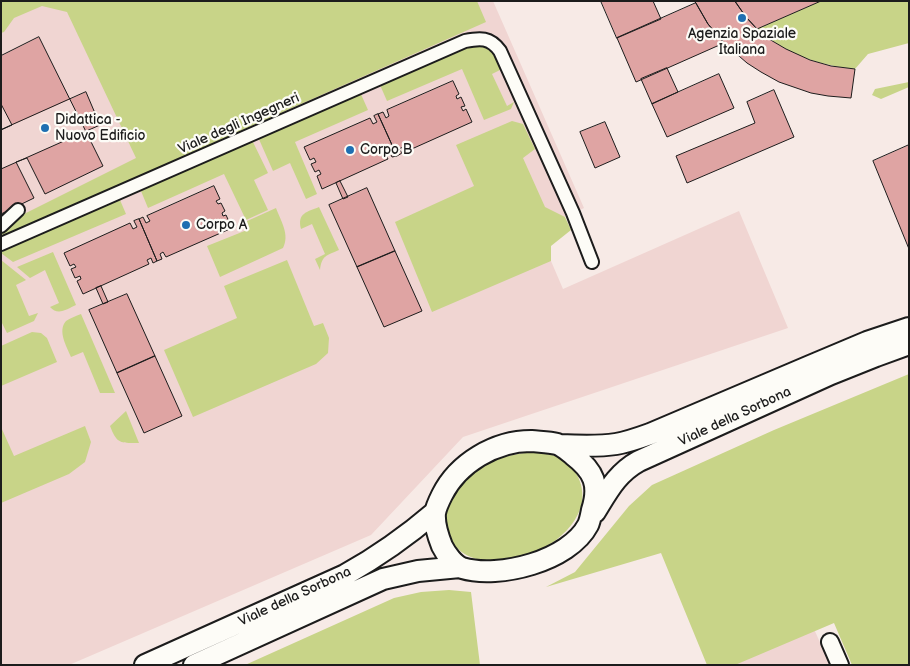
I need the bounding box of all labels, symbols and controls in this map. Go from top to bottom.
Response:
marker: Agenzia Spaziale Italiana [736,12,748,24]
place label: Agenzia Spaziale Italiana [688,26,796,58]
street label: Viale degli Ingegneri [176,90,302,158]
place label: Didattica - Nuovo Edificio [55,112,145,144]
marker: Didattica - Nuovo Edificio [39,122,51,134]
place label: Corpo B [360,142,412,158]
marker: Corpo B [344,144,356,156]
place label: Corpo A [196,217,247,233]
marker: Corpo A [180,219,192,231]
street label: Viale della Sorbona [676,384,794,450]
street label: Viale della Sorbona [236,564,354,630]

